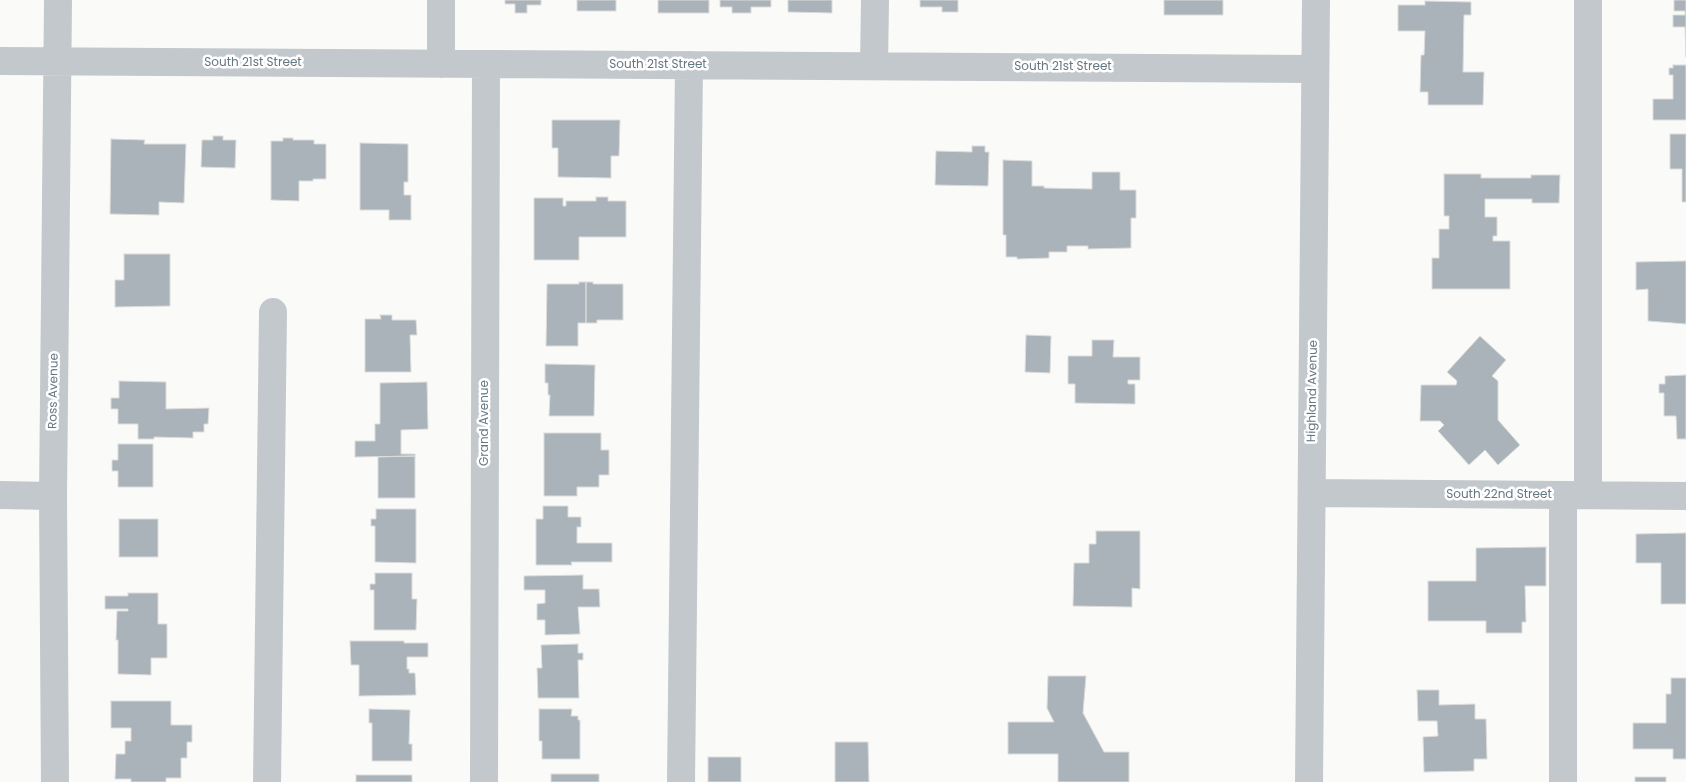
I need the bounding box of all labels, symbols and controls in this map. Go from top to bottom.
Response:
street label: South 21st Street [204,56,302,70]
street label: South 21st Street [609,58,707,72]
street label: South 21st Street [1014,60,1112,74]
street label: Highland Avenue [1305,340,1321,442]
street label: Ross Avenue [46,353,62,429]
street label: Grand Avenue [478,380,492,466]
street label: South 22nd Street [1446,488,1552,502]

